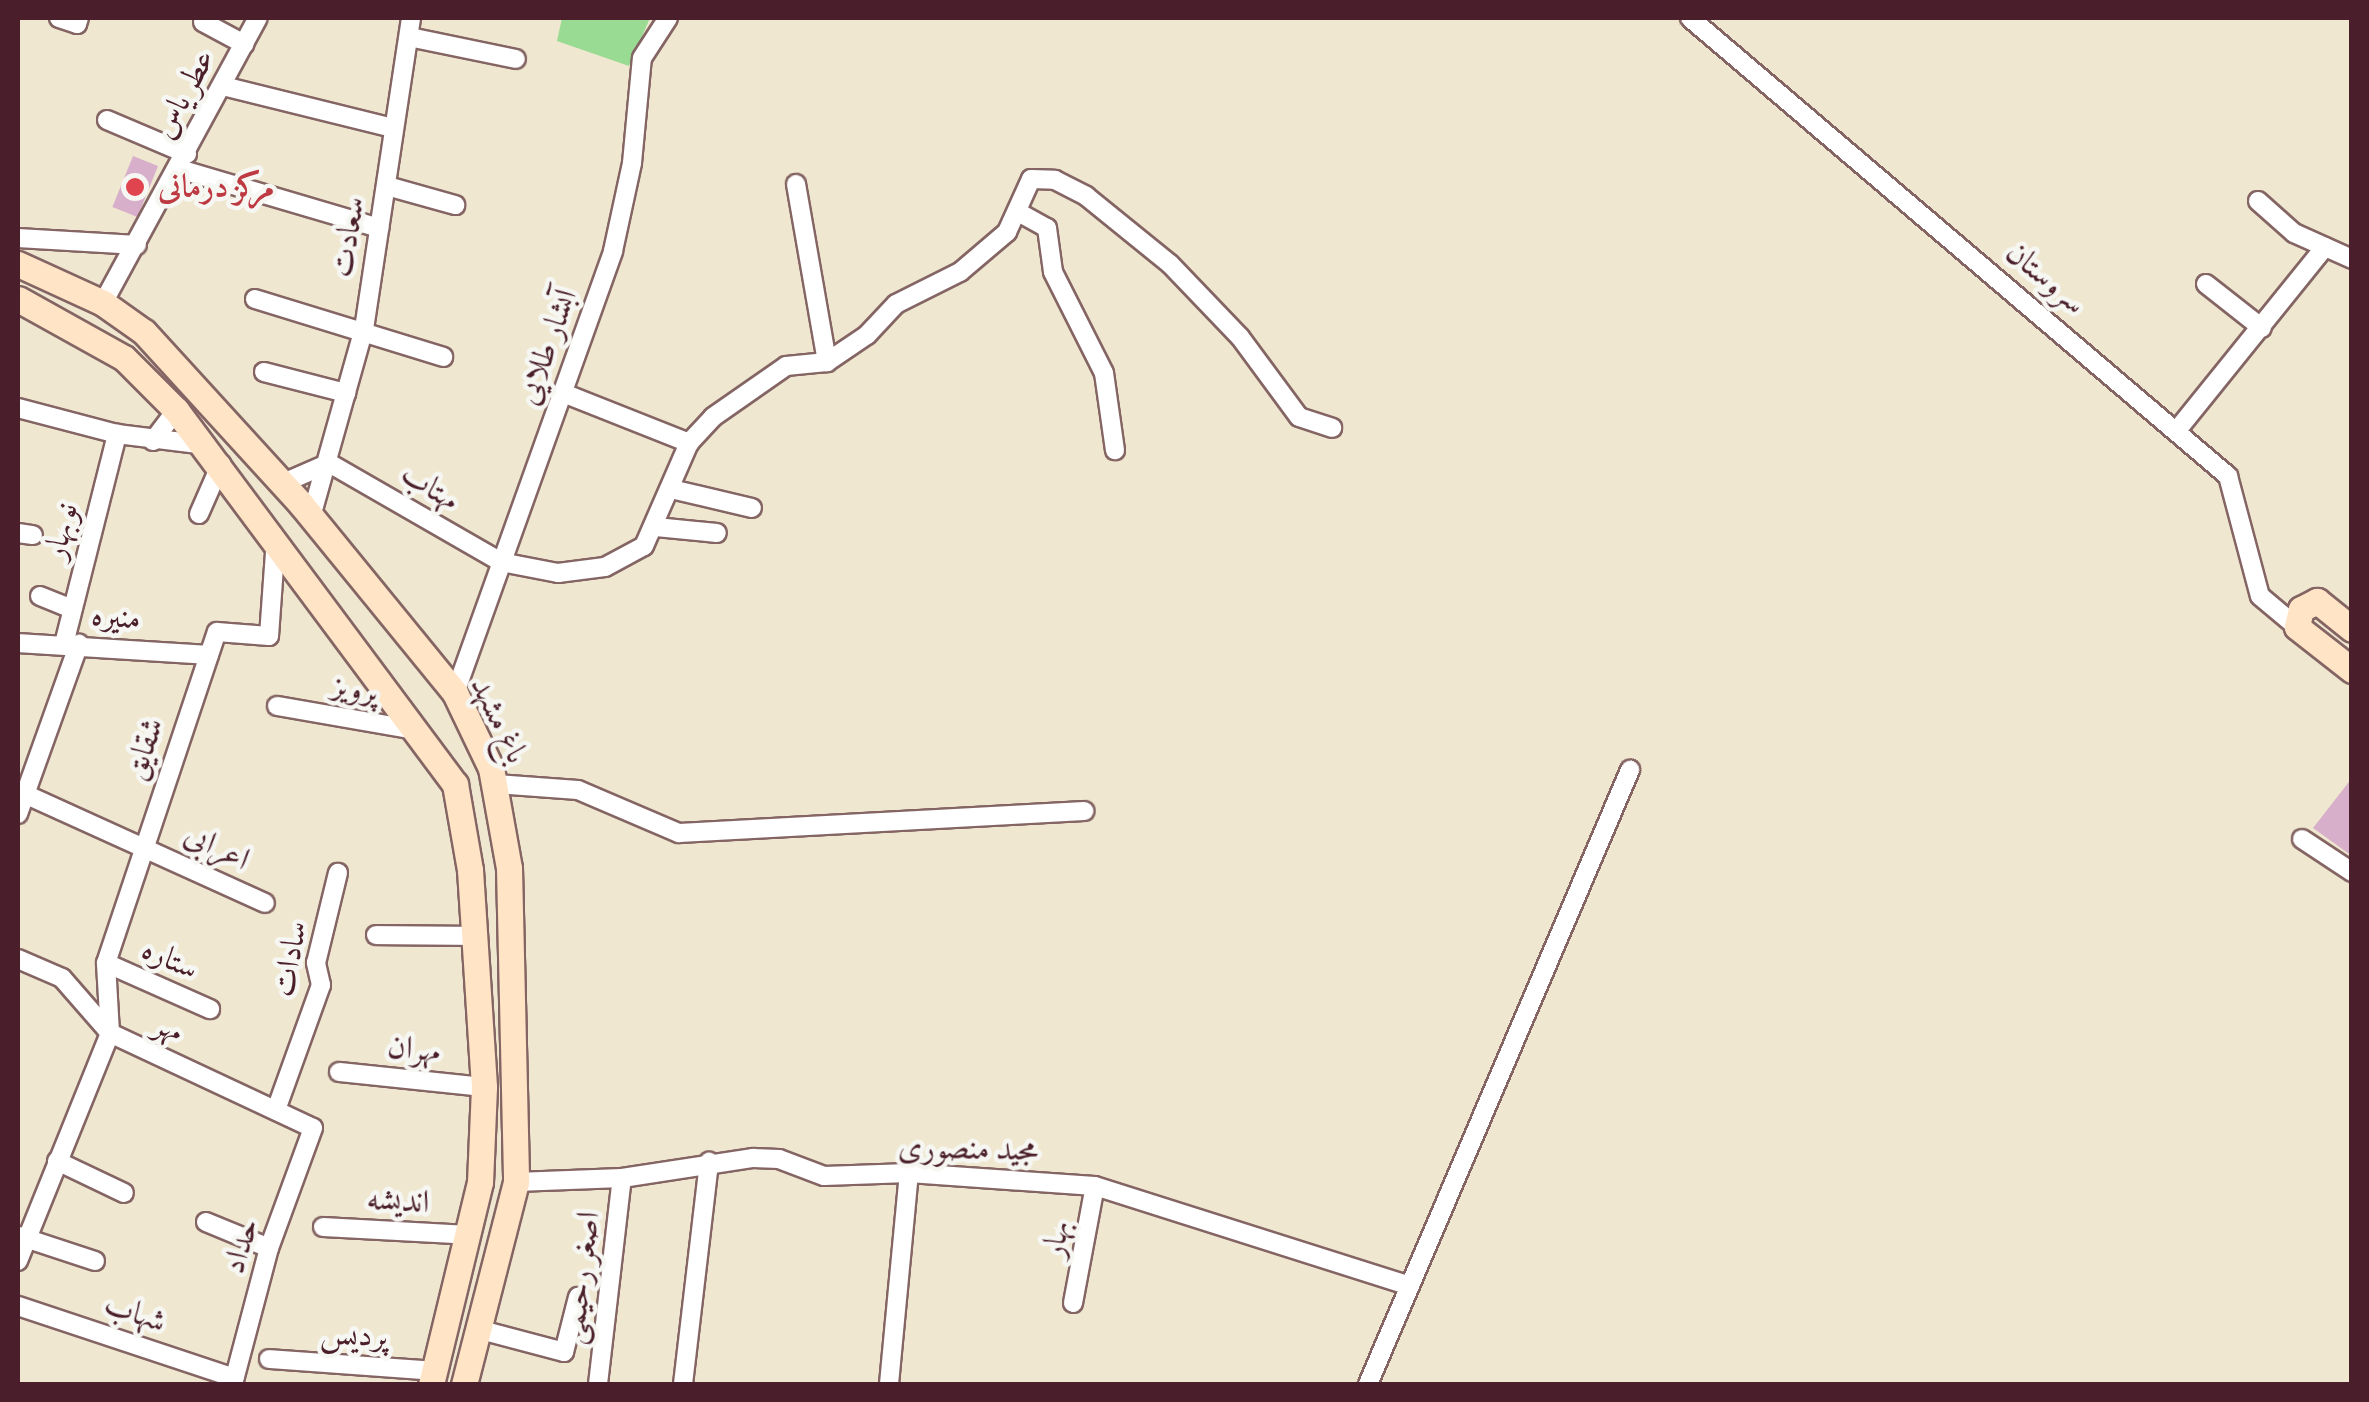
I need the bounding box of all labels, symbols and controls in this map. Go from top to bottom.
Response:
street label: عطر یاس [145,43,223,145]
place label: مرکز درمانی [158,168,274,206]
marker: مرکز درمانی [122,174,148,200]
street label: سعادت [323,194,373,280]
street label: سروستان [1998,233,2094,323]
street label: آبشار طلایی [508,284,586,410]
street label: مهتاب [394,455,466,519]
street label: نوبهار [35,499,87,563]
street label: منیره [90,596,142,638]
street label: پرویز [329,666,381,712]
street label: باغ مشهد [462,670,536,770]
street label: شقایق [116,713,172,785]
street label: اعرابی [178,815,256,879]
street label: سادات [264,918,316,1000]
street label: ستاره [136,930,204,988]
street label: مهر [148,1005,190,1051]
street label: مهران [386,1027,442,1071]
street label: مجید منصوری [897,1129,1039,1169]
street label: اندیشه [366,1180,430,1222]
street label: اصغر رحیمی [554,1209,608,1347]
street label: حداد [214,1214,268,1278]
street label: بهار [1034,1217,1078,1261]
street label: شهاب [99,1285,171,1341]
street label: پردیس [319,1313,389,1357]

